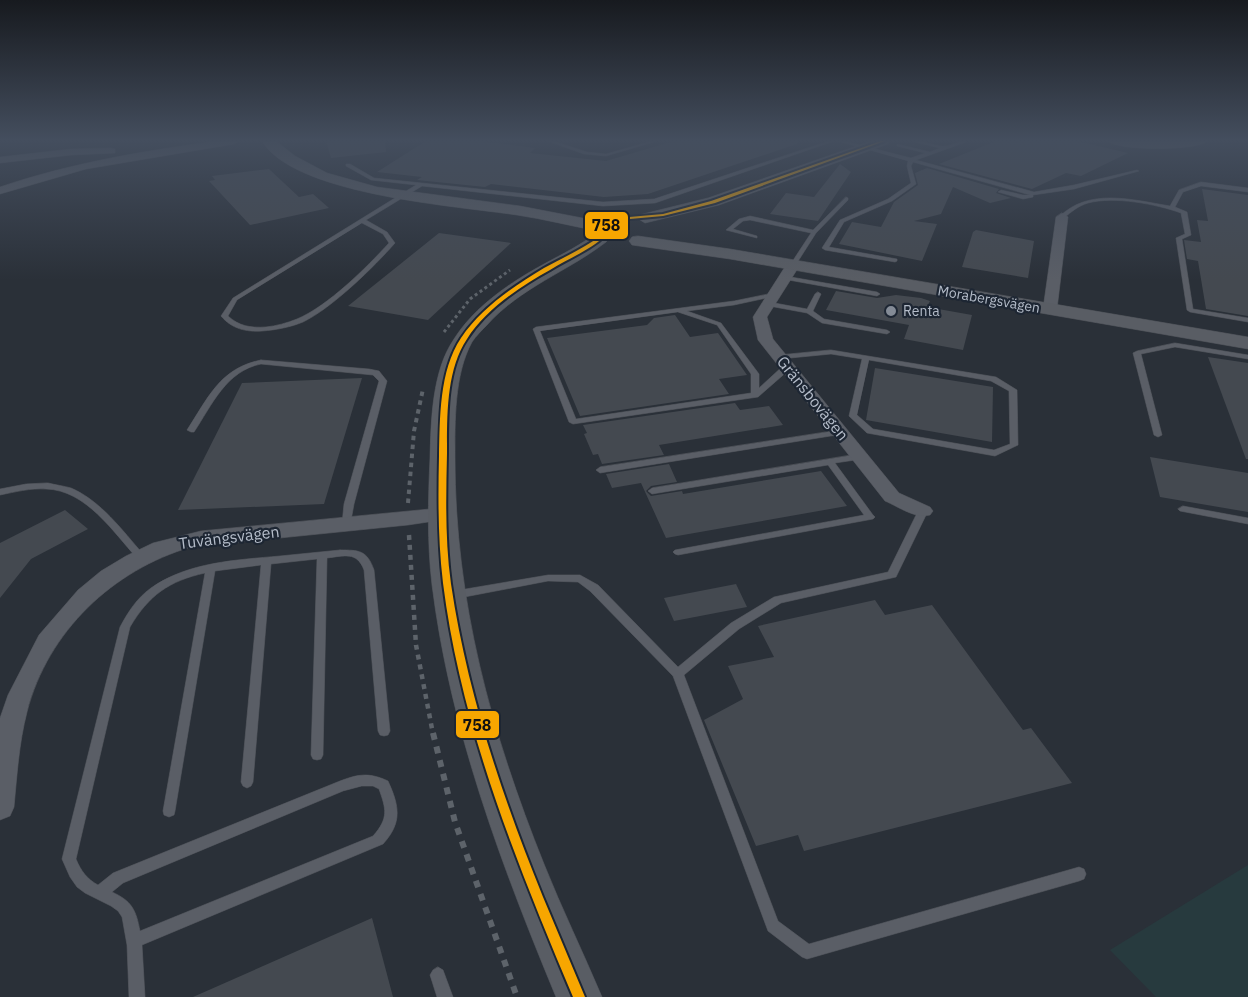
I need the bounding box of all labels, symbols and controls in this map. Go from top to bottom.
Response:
line badge: 758 [584,211,629,240]
text: 758 [592,215,620,235]
street label: Morabergsvägen [936,281,1042,317]
place label: Renta [903,302,940,320]
marker: Renta [884,304,898,318]
street label: Gränsbovägen [773,352,853,444]
street label: Tuvängsvägen [177,521,281,553]
line badge: 758 [455,710,500,739]
text: 758 [463,715,491,735]

